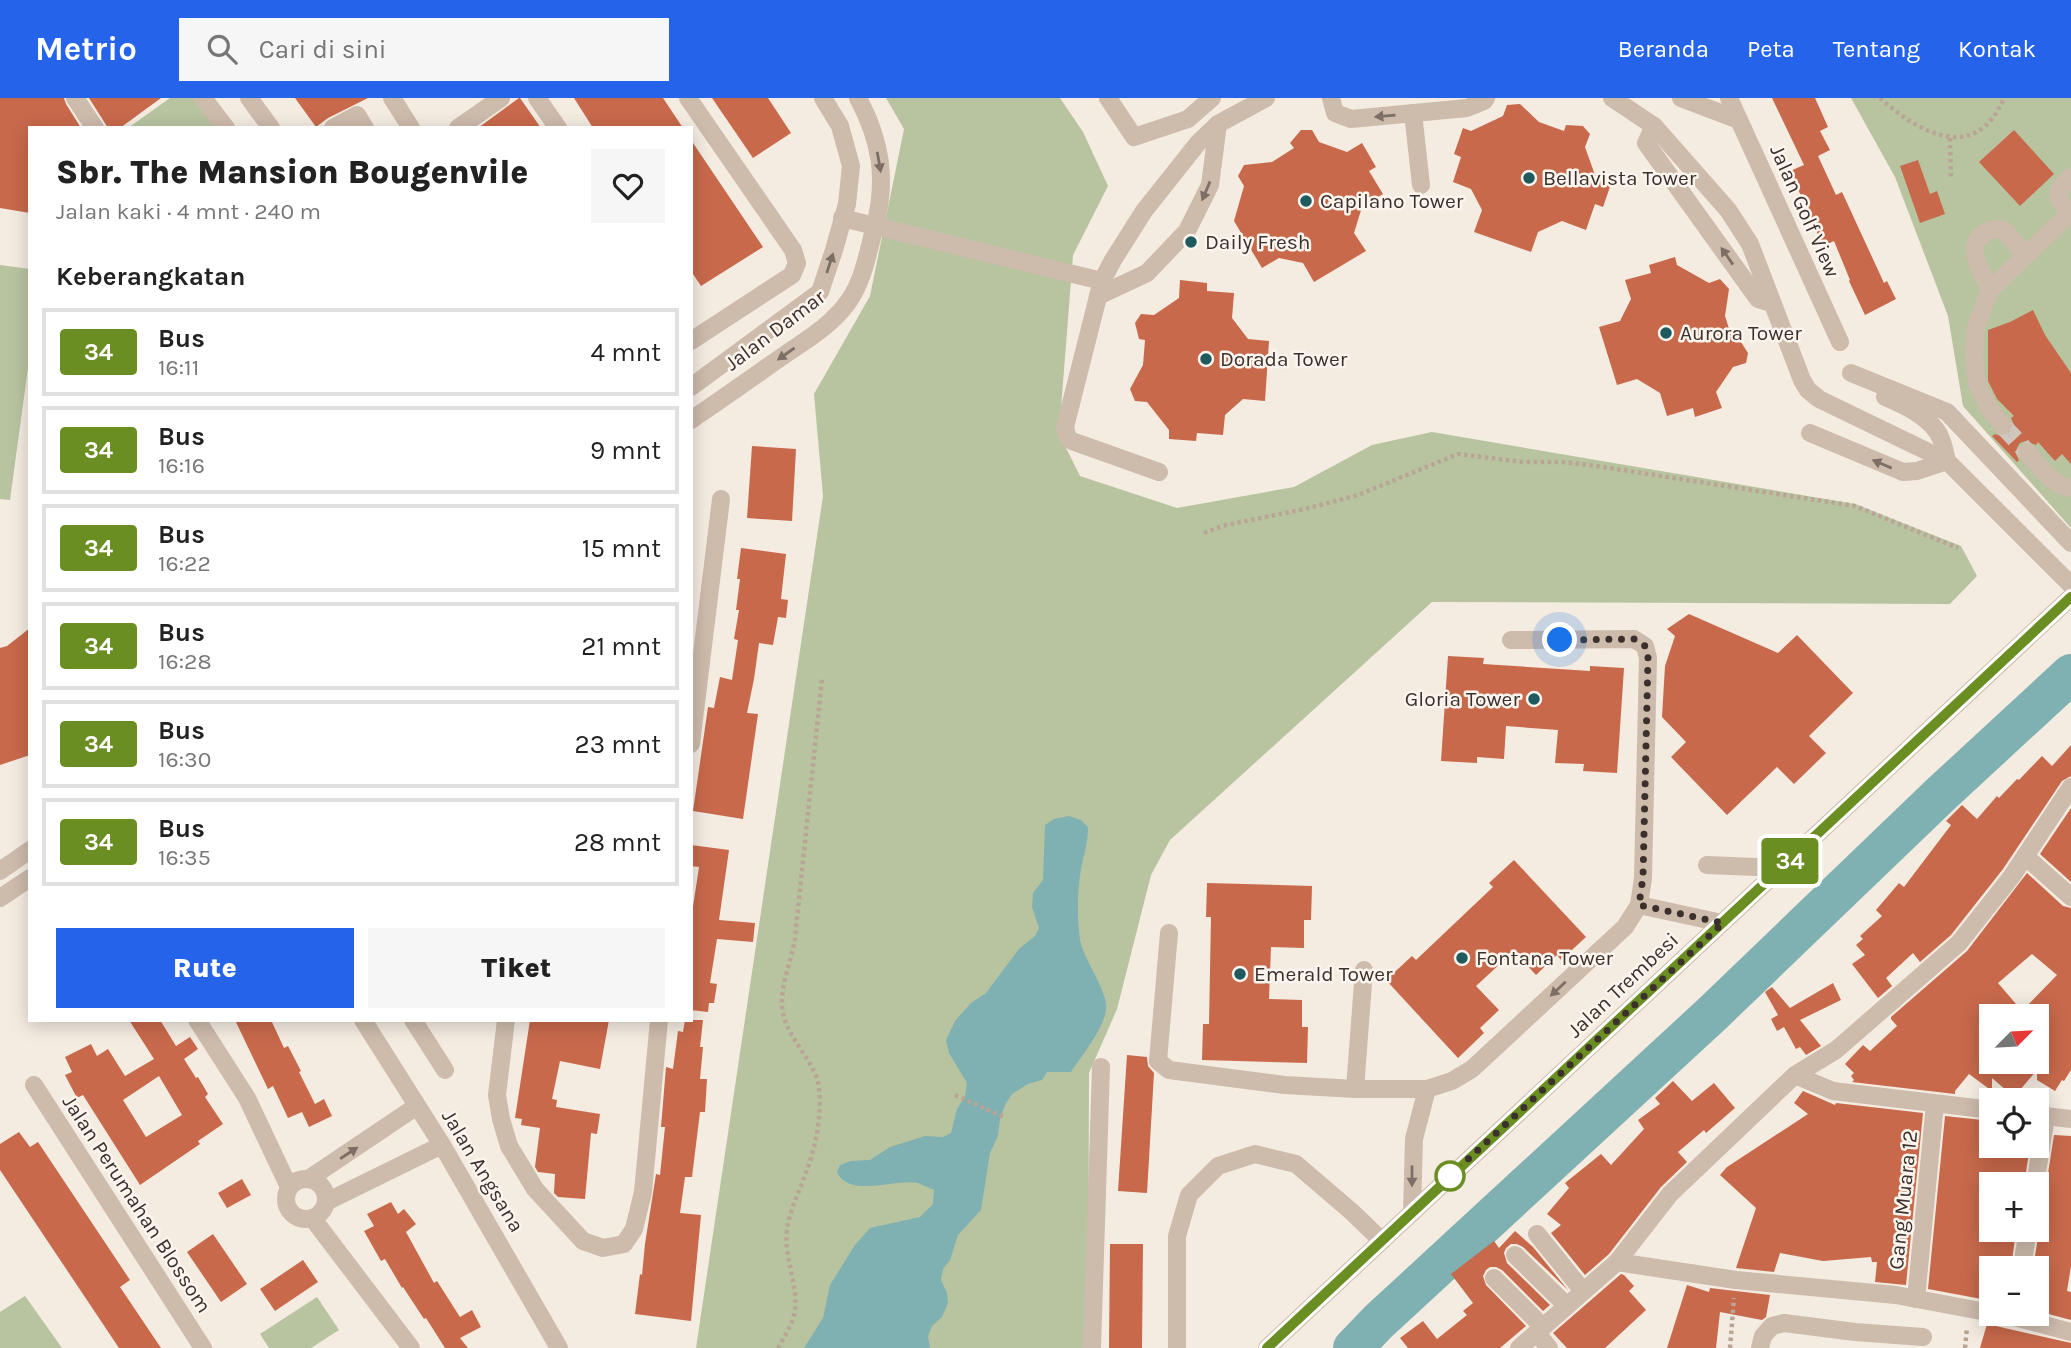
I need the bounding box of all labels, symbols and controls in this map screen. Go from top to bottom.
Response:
search box [179,18,669,81]
text: Metrio [35,30,137,68]
icon: search [203,30,241,68]
text: Cari di sini [259,34,387,65]
text: Beranda [1618,35,1709,63]
text: Peta [1747,35,1795,63]
text: Tentang [1833,35,1920,63]
text: Kontak [1958,35,2036,63]
one-way arrow [1373,111,1395,122]
street label: Jalan Golf View [1765,141,1845,281]
button: heart [591,149,665,223]
one-way arrow [874,151,885,173]
text: Sbr. The Mansion Bougenvile [56,153,528,191]
place label: Bellavista Tower [1543,166,1697,190]
marker: Bellavista Tower [1521,170,1537,186]
one-way arrow [1201,181,1212,202]
place label: Capilano Tower [1320,189,1464,213]
marker: Capilano Tower [1298,193,1314,209]
text: Jalan kaki · 4 mnt · 240 m [56,198,321,225]
place label: Daily Fresh [1205,230,1310,254]
marker: Daily Fresh [1183,234,1199,250]
one-way arrow [1720,247,1734,265]
one-way arrow [825,252,836,273]
text: Keberangkatan [56,261,246,292]
street label: Jalan Damar [720,284,830,375]
place label: Aurora Tower [1680,321,1802,345]
text: Bus [158,323,205,354]
marker: Aurora Tower [1658,325,1674,341]
text: 4 mnt [591,337,661,368]
text: 34 [84,338,113,366]
one-way arrow [777,347,795,361]
place label: Dorada Tower [1220,347,1348,371]
marker: Dorada Tower [1198,351,1214,367]
text: 16:11 [158,354,199,381]
text: Bus [158,421,205,452]
text: 9 mnt [590,435,661,466]
text: 34 [84,436,113,464]
text: 16:16 [158,452,205,479]
one-way arrow [1871,458,1892,469]
text: Bus [158,519,205,550]
text: 15 mnt [582,533,661,564]
text: 34 [84,534,113,562]
text: 16:22 [158,550,211,577]
text: Bus [158,617,205,648]
your location [1542,622,1577,657]
text: 21 mnt [581,631,661,662]
text: 34 [84,632,113,660]
text: 16:28 [158,648,212,675]
place label: Gloria Tower [1405,687,1520,711]
marker: Gloria Tower [1526,691,1542,707]
text: Bus [158,715,205,746]
text: 23 mnt [575,729,661,760]
text: 34 [84,730,113,758]
text: 16:30 [158,746,211,773]
text: Bus [158,813,205,844]
text: 28 mnt [574,827,661,858]
text: 34 [84,828,113,856]
line badge: 34 [1758,838,1822,884]
text: 16:35 [158,844,211,871]
text: 34 [1775,847,1805,875]
button: Rute [56,928,354,1008]
button: Tiket [368,928,665,1008]
street label: Jalan Trembesi [1563,928,1683,1042]
place label: Fontana Tower [1476,946,1614,970]
marker: Fontana Tower [1454,950,1470,966]
place label: Emerald Tower [1254,962,1393,986]
marker: Emerald Tower [1232,966,1248,982]
one-way arrow [1550,981,1567,997]
north arrow [1979,1004,2049,1074]
map controls [1979,1004,2049,1326]
button: locate [1979,1088,2049,1158]
street label: Jalan Perumahan Blossom [58,1091,216,1317]
street label: Jalan Angsana [437,1105,529,1237]
street label: Gang Muara 12 [1884,1129,1922,1271]
one-way arrow [339,1147,358,1160]
unlabelled marker [1435,1161,1465,1191]
one-way arrow [1406,1165,1418,1187]
button: + [1979,1172,2049,1242]
button: − [1979,1256,2049,1326]

